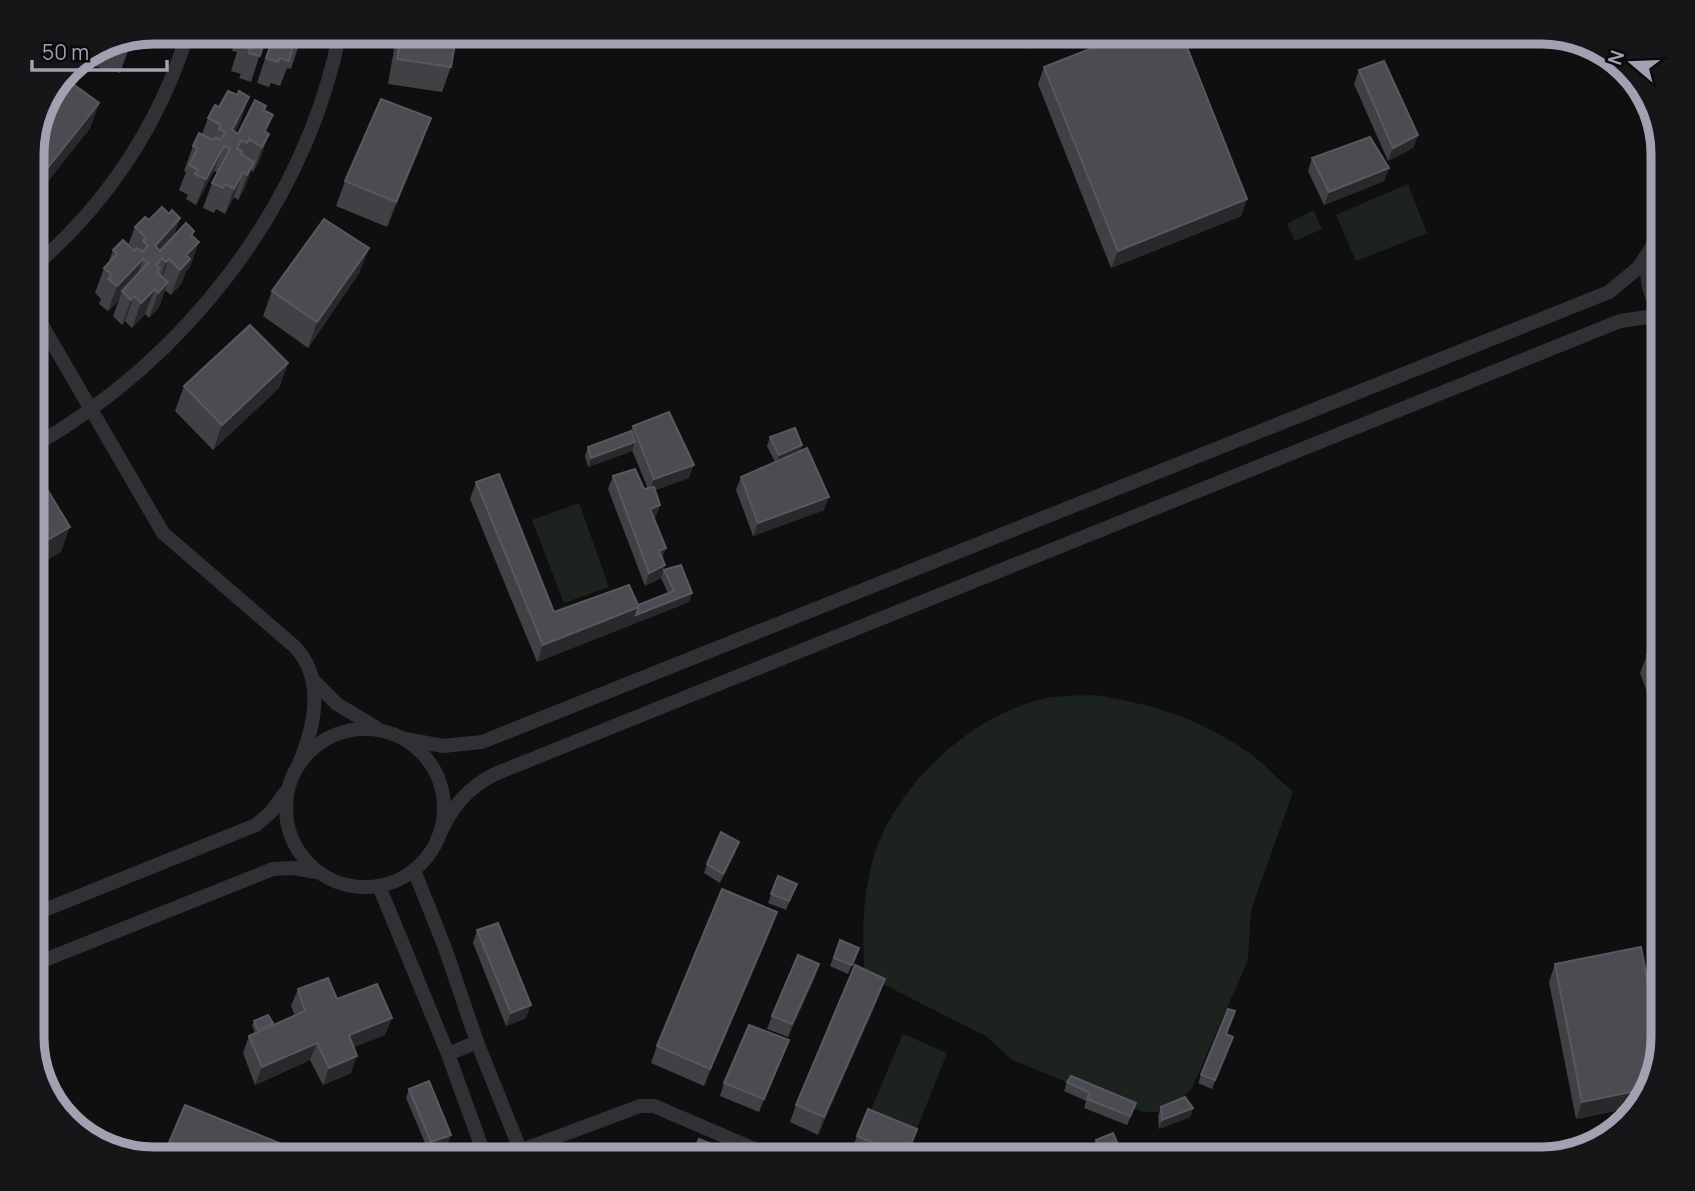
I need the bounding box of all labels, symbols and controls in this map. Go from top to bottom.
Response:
scale bar [32,28,166,72]
north arrow [1597,28,1667,98]
text: 50 m [42,38,89,66]
text: N [1601,47,1630,68]

